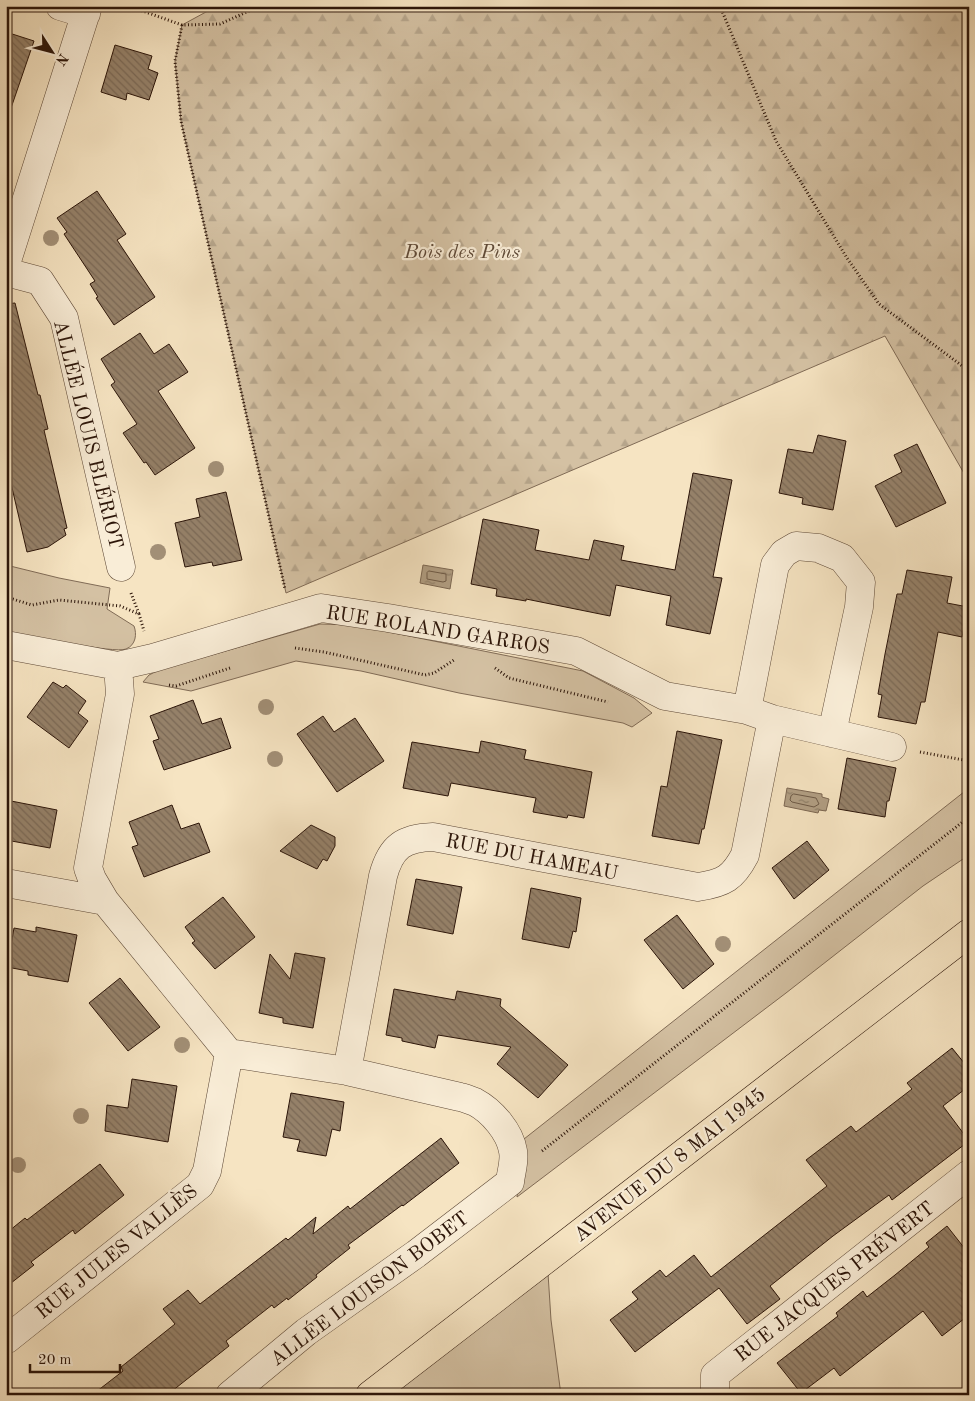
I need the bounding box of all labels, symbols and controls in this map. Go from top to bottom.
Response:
north arrow [28,28,78,78]
text: N [53,51,71,68]
park label: Bois des Pins [403,243,520,263]
street label: ALLÉE LOUIS BLÉRIOT [49,317,128,551]
street label: RUE ROLAND GARROS [324,603,551,659]
street label: RUE DU HAMEAU [444,831,620,885]
street label: AVENUE DU 8 MAI 1945 [571,1085,770,1246]
street label: RUE JULES VALLÈS [31,1179,202,1324]
street label: RUE JACQUES PRÉVERT [730,1196,939,1366]
street label: ALLÉE LOUISON BOBET [265,1206,473,1371]
scale bar [30,1341,120,1373]
text: 20 m [38,1353,72,1368]

